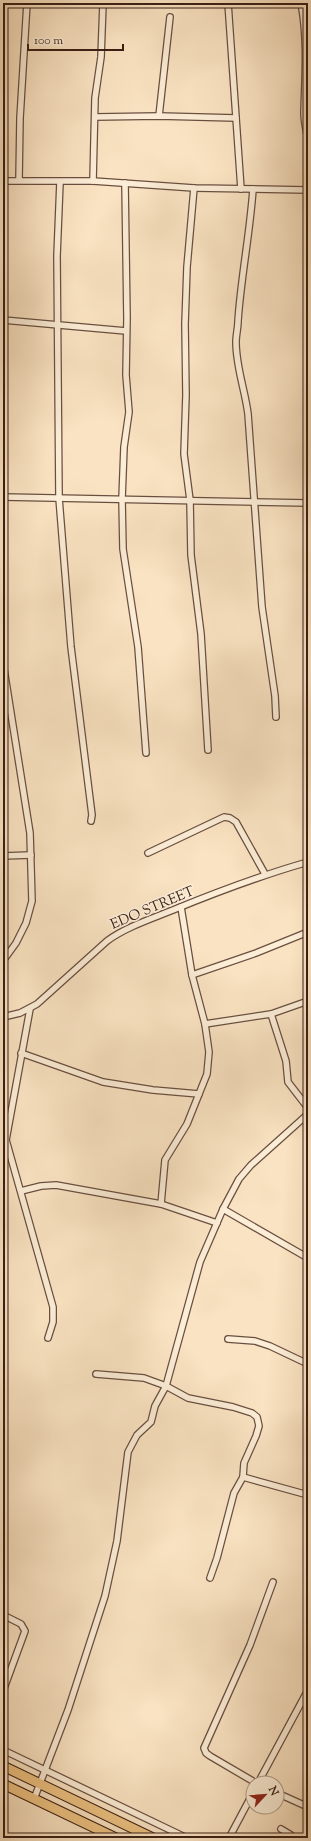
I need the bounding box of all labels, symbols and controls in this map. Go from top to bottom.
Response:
scale bar [28,26,123,52]
text: 100 m [34,32,63,50]
street label: EDO STREET [108,882,198,936]
north arrow [245,1775,285,1815]
text: N [264,1783,282,1799]

